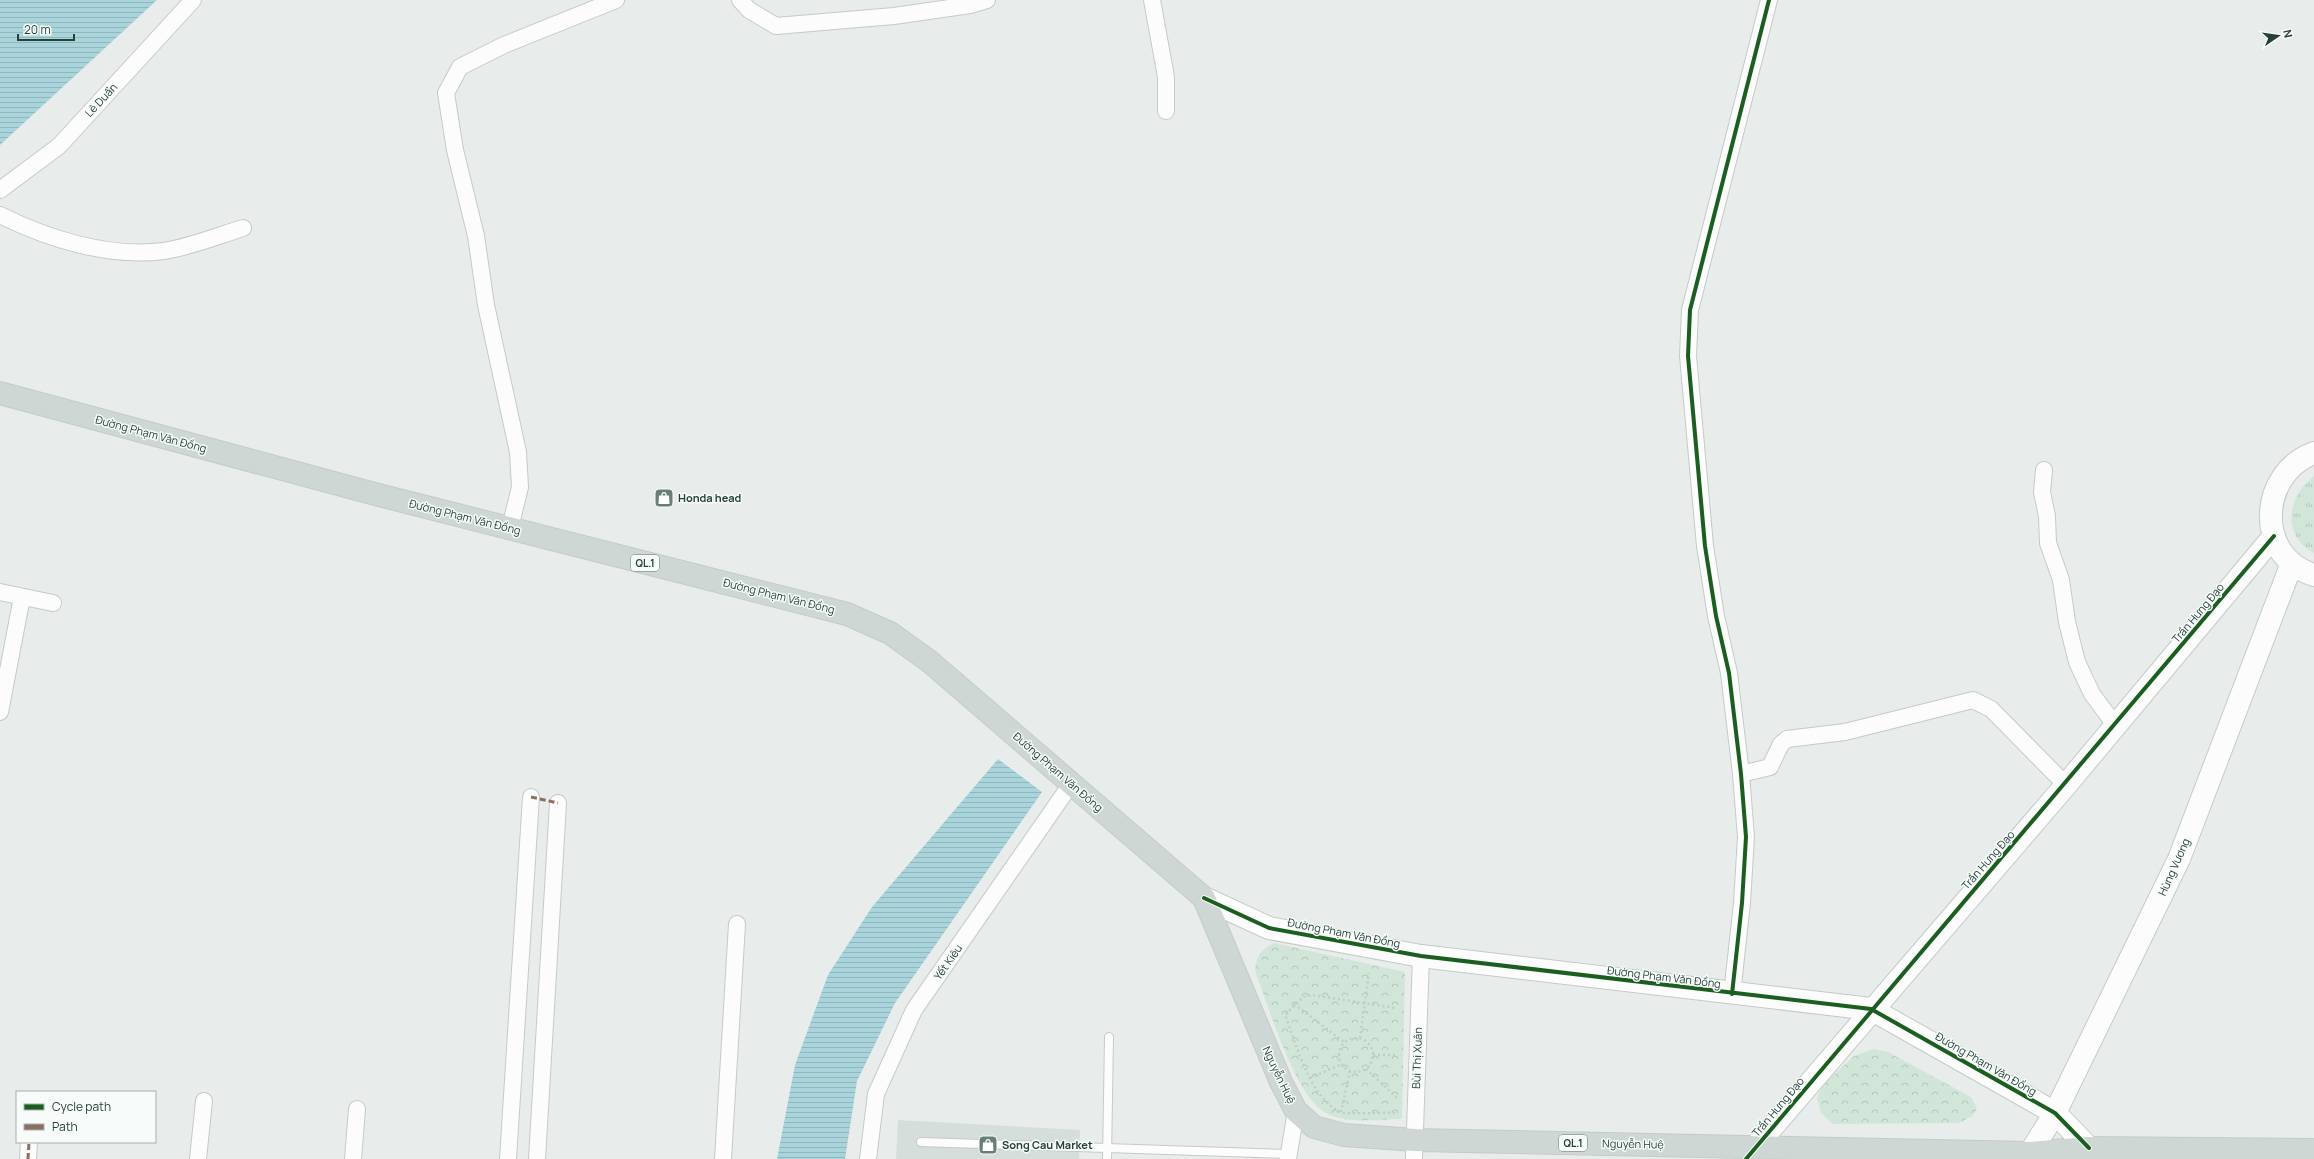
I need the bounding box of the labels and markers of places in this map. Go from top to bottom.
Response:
shop icon: Honda head [653,487,675,509]
place label: Honda head [678,490,742,505]
shop icon: Song Cau Market [977,1134,999,1156]
place label: Song Cau Market [1002,1137,1093,1152]

